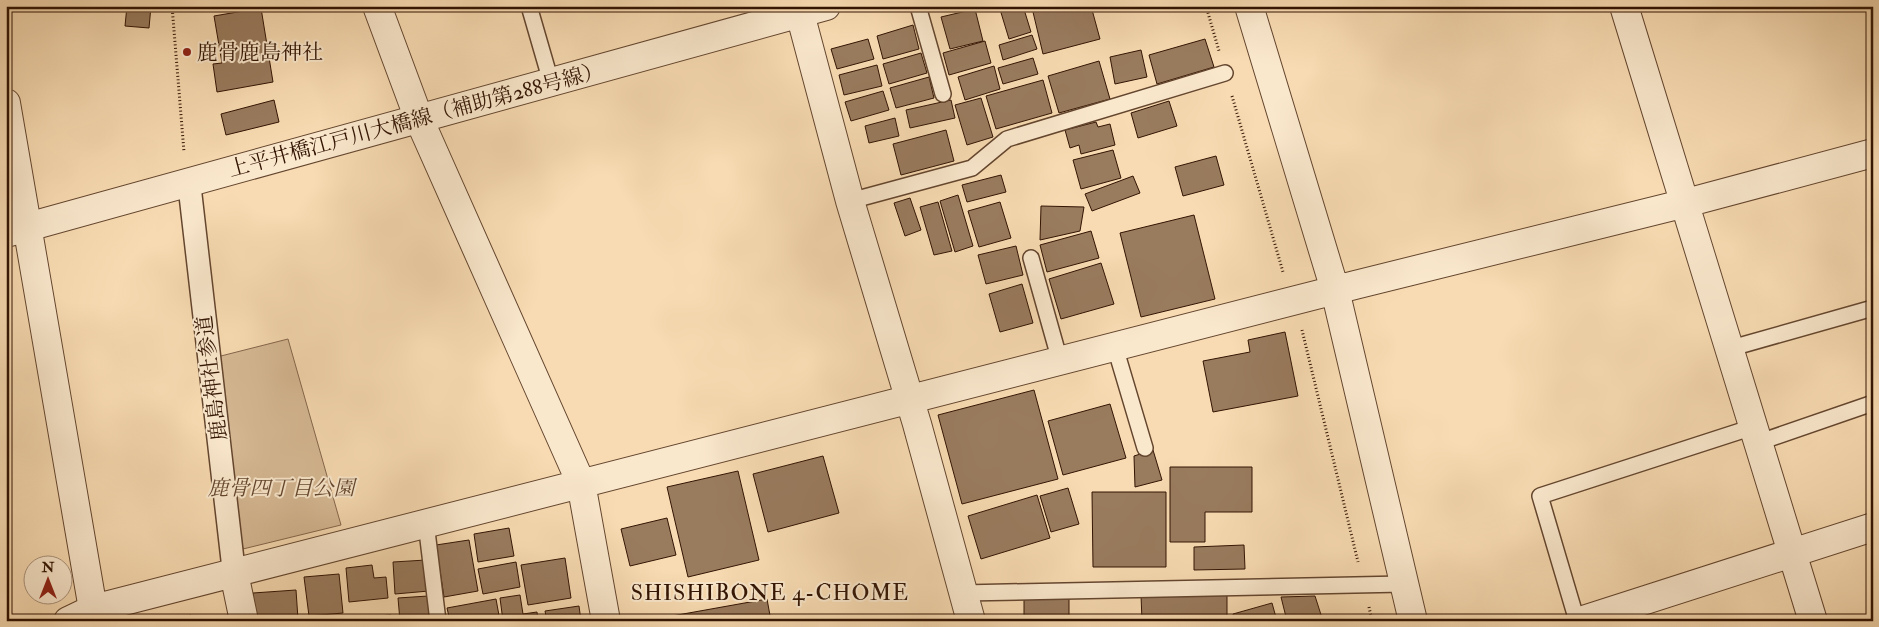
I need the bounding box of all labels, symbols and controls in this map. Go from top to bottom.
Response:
place label: 鹿骨鹿島神社 [197,39,323,66]
marker: 鹿骨鹿島神社 [181,46,193,58]
street label: 上平井橋江戸川大橋線（補助第288号線） [225,57,607,183]
street label: 鹿島神社参道 [191,314,233,442]
park label: 鹿骨四丁目公園 [208,475,357,502]
north arrow [22,554,72,604]
text: N [41,559,55,576]
district label: SHISHIBONE 4-CHOME [631,579,909,607]

